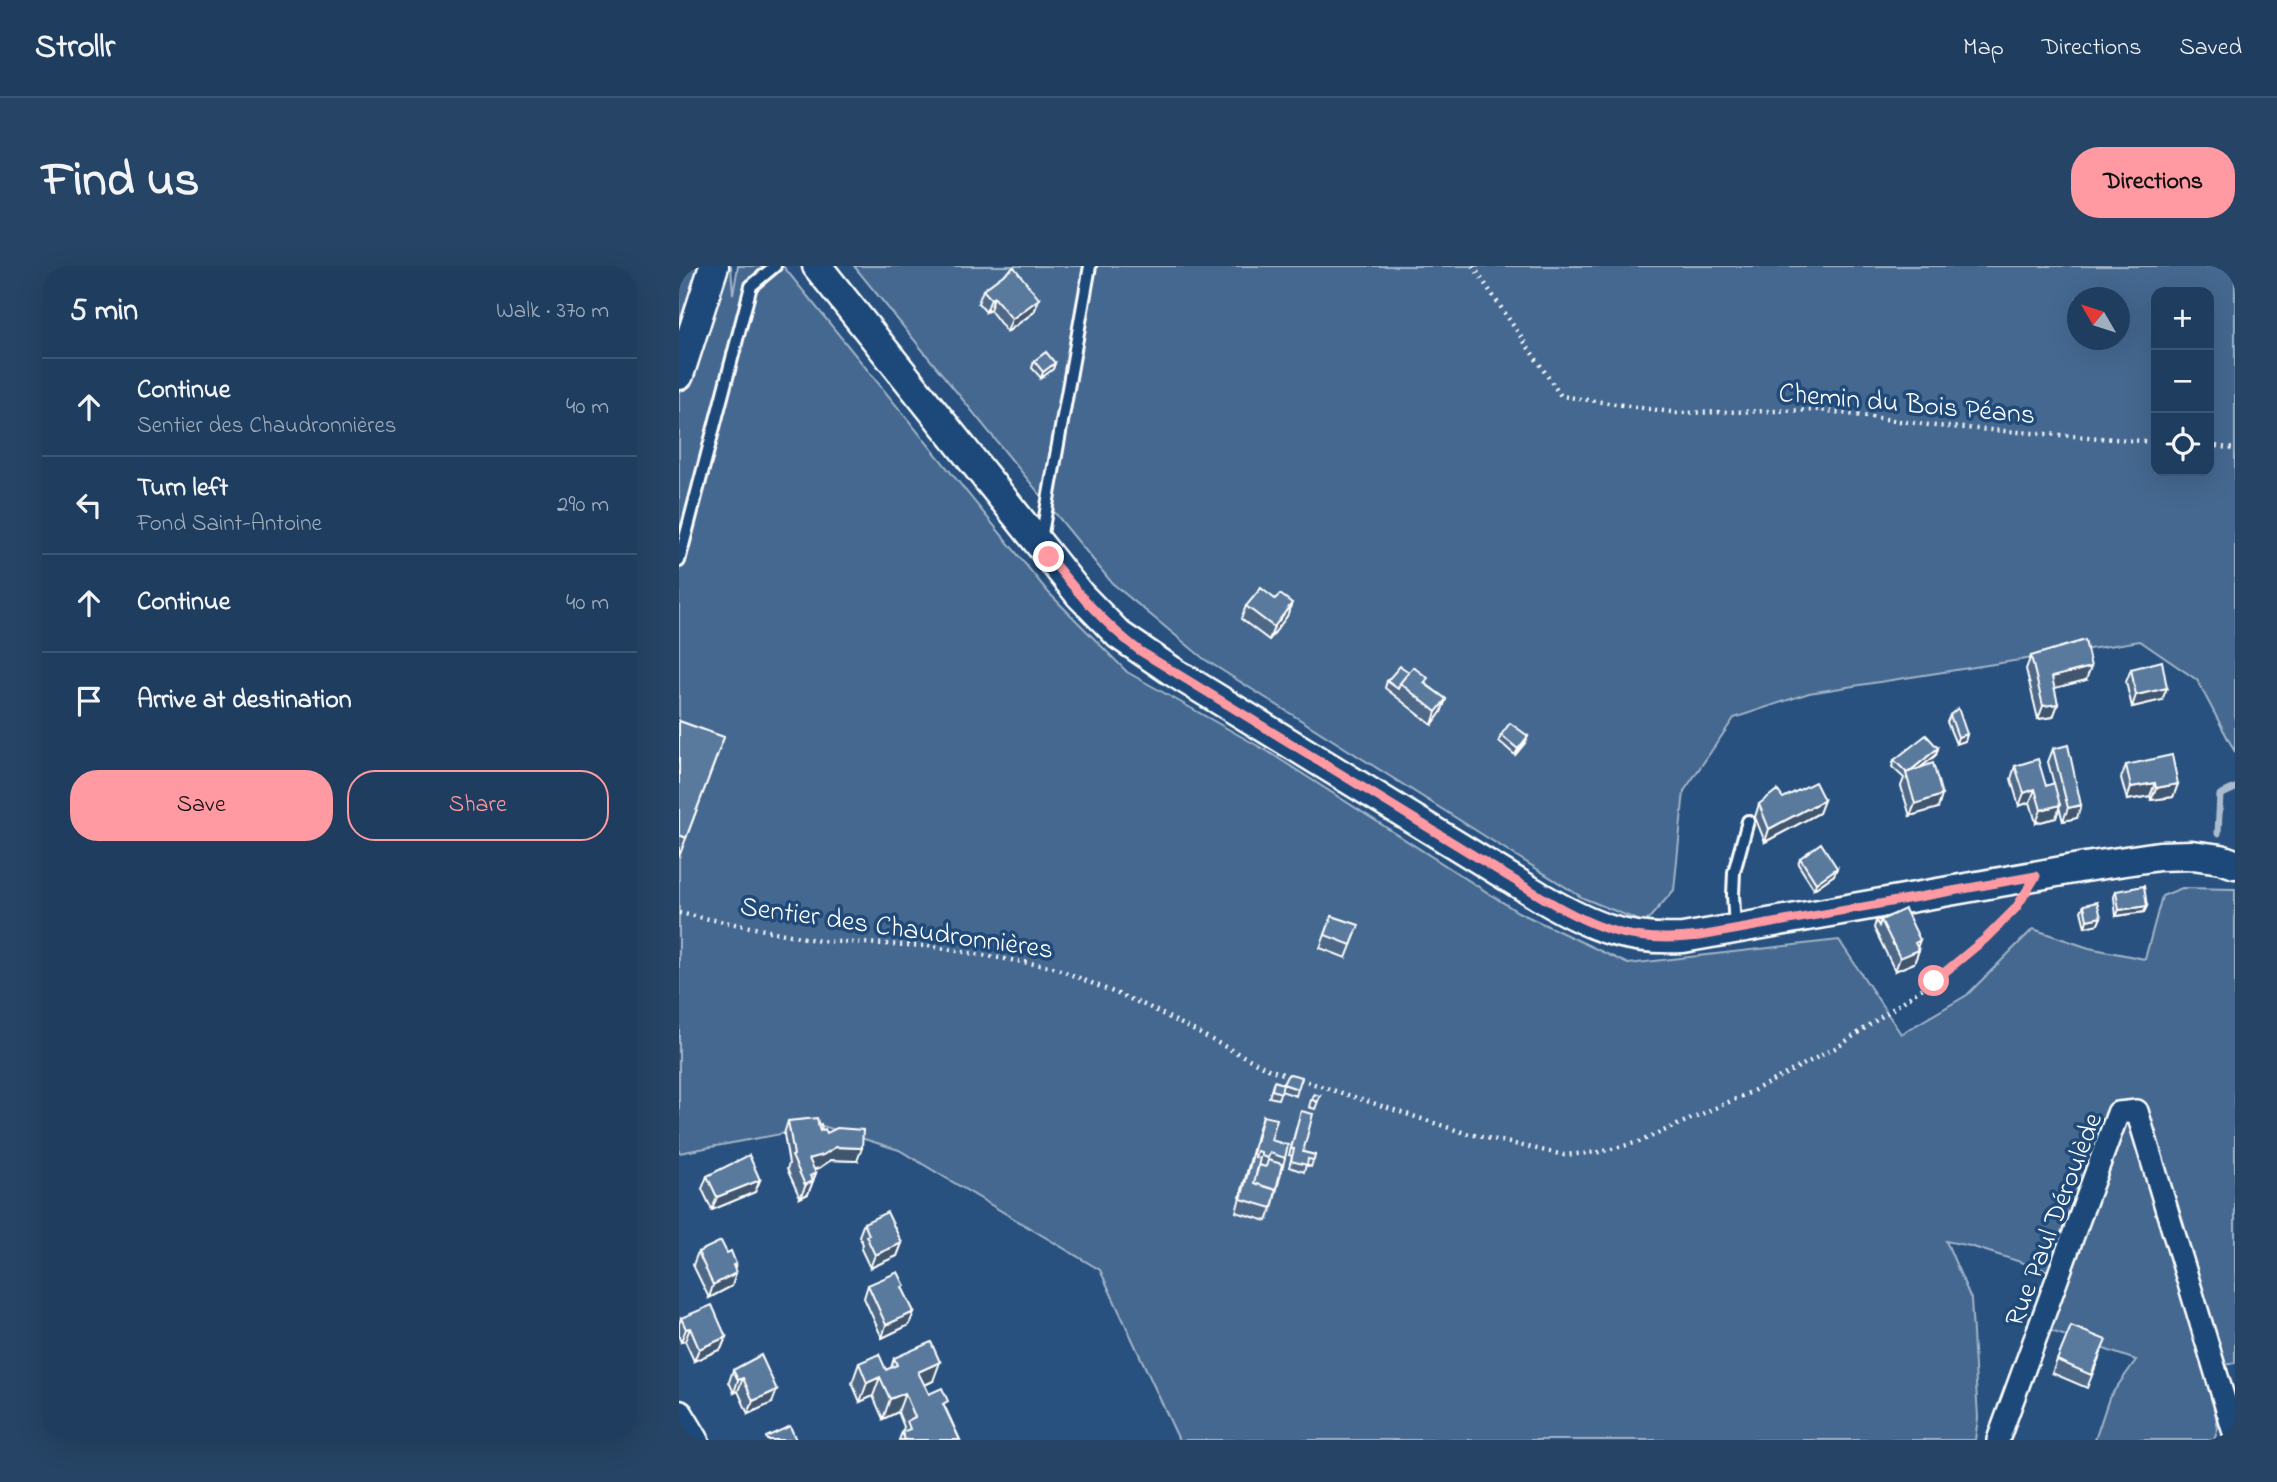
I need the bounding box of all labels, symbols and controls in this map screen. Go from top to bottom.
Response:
text: Strollr [35,24,115,72]
text: Map [1963,31,2004,66]
text: Directions [2042,31,2141,66]
text: Saved [2179,31,2242,66]
text: Find us [42,146,199,218]
button: Directions [2071,147,2235,218]
north arrow [2067,287,2130,350]
map controls [2151,287,2214,476]
button: + [2151,287,2214,350]
text: 5 min [70,290,138,334]
text: Walk · 370 m [496,295,609,328]
button: − [2151,350,2214,413]
text: Continue [137,372,230,410]
street label: Chemin du Bois Péans [1777,374,2037,437]
icon: ahead [70,388,108,426]
text: 40 m [566,391,609,424]
text: Sentier des Chaudronnières [137,410,397,443]
button: locate [2151,413,2214,476]
text: Turn left [137,470,228,508]
icon: left [70,486,108,524]
text: 290 m [557,489,609,522]
text: Fond Saint-Antoine [137,508,322,541]
route end [1033,541,1064,572]
icon: ahead [70,584,108,622]
text: Continue [137,584,230,622]
text: 40 m [566,587,609,620]
icon: arrive [70,682,108,720]
text: Arrive at destination [137,682,352,720]
button: Save [70,770,333,841]
button: Share [347,770,609,841]
street label: Sentier des Chaudronnières [737,887,1056,972]
route start [1918,965,1949,996]
street label: Rue Paul Déroulède [1996,1107,2115,1333]

